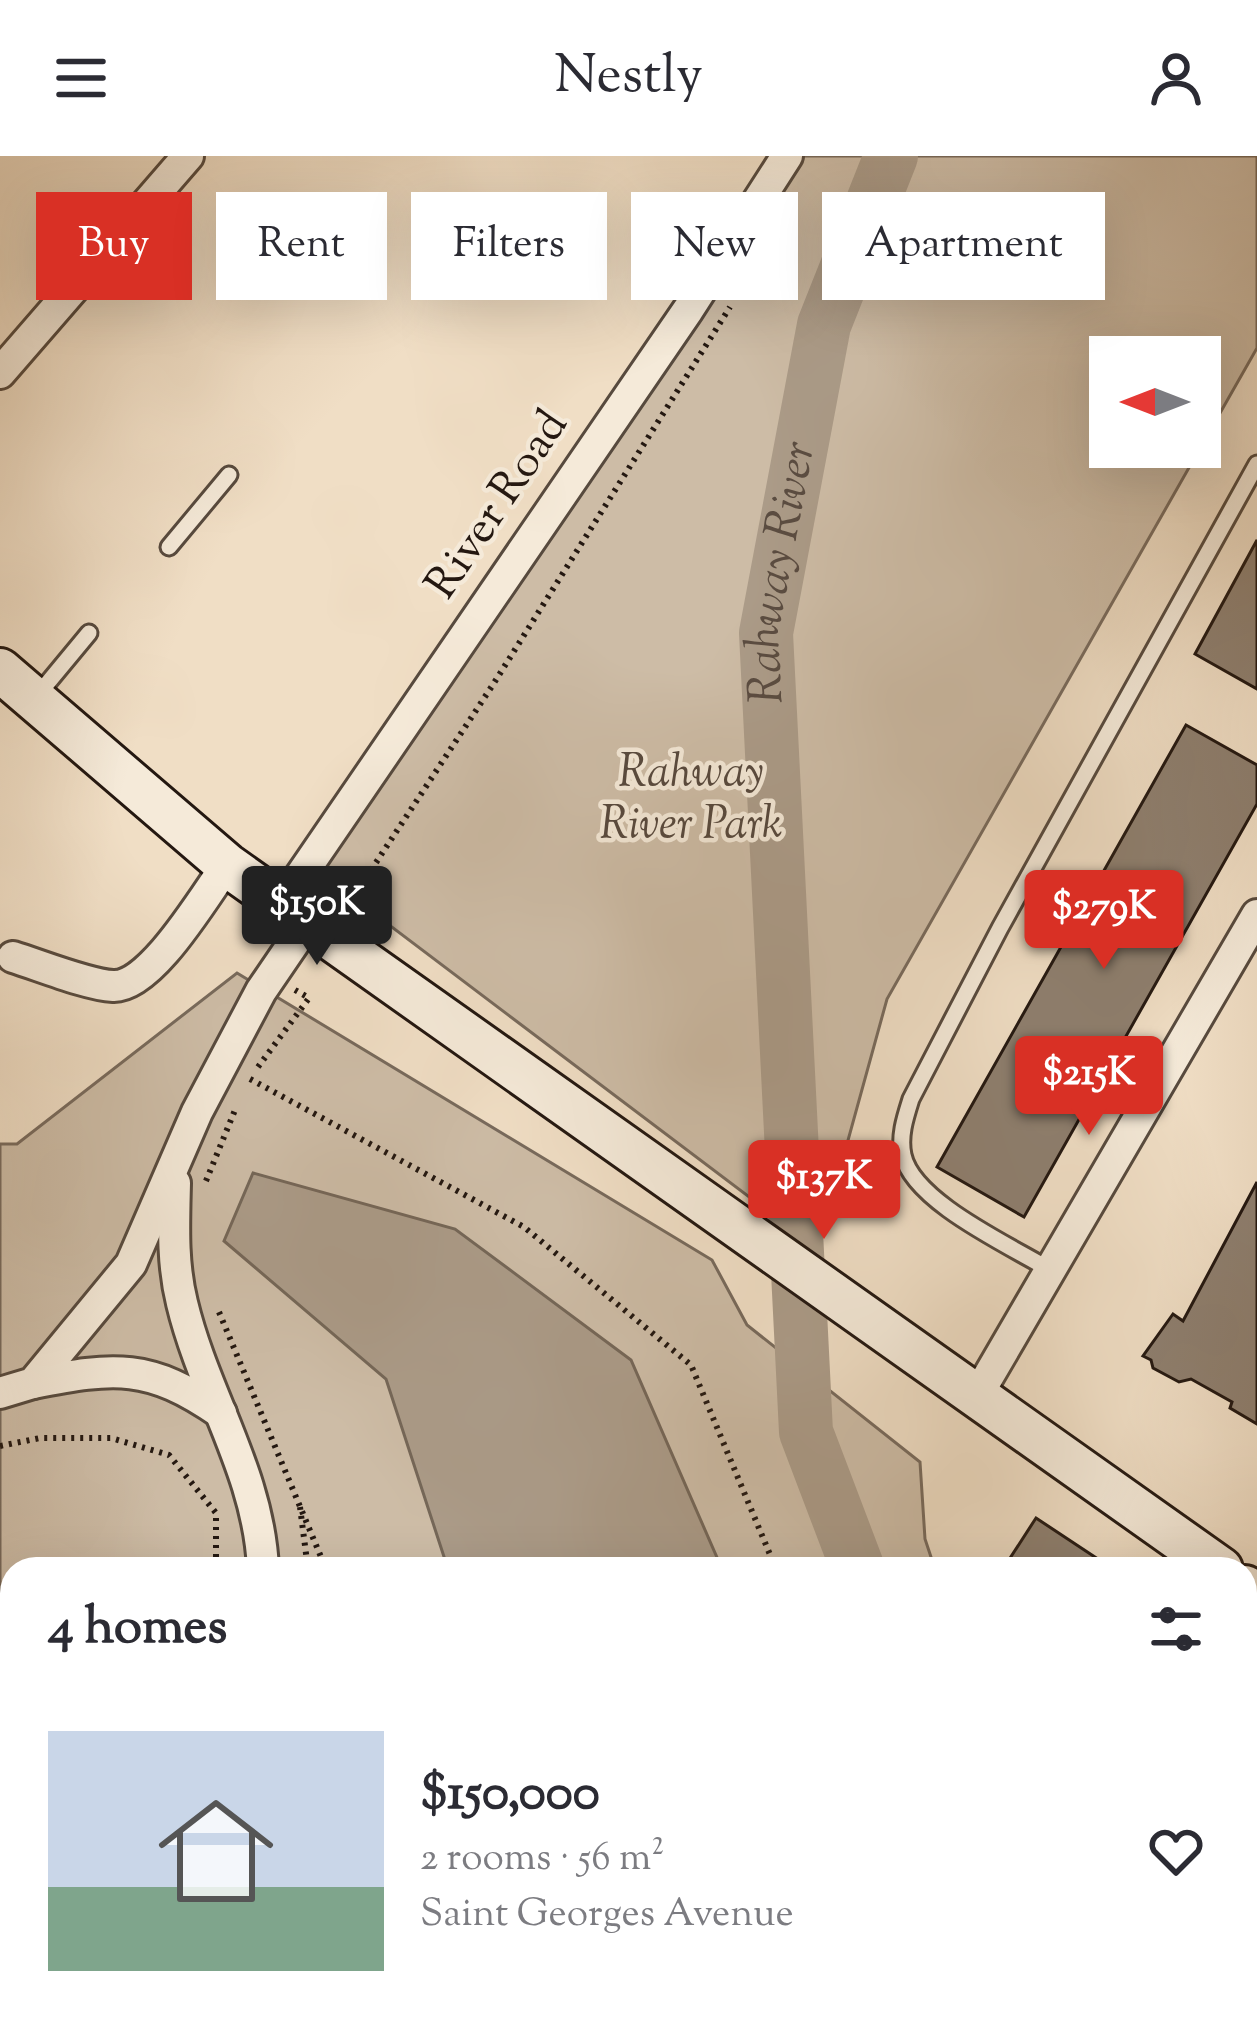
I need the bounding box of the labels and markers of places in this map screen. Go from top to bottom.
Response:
pin: $150K [233,866,401,968]
pin: $279K [1020,870,1188,972]
pin: $215K [1005,1036,1173,1138]
pin: $137K [740,1140,908,1242]

